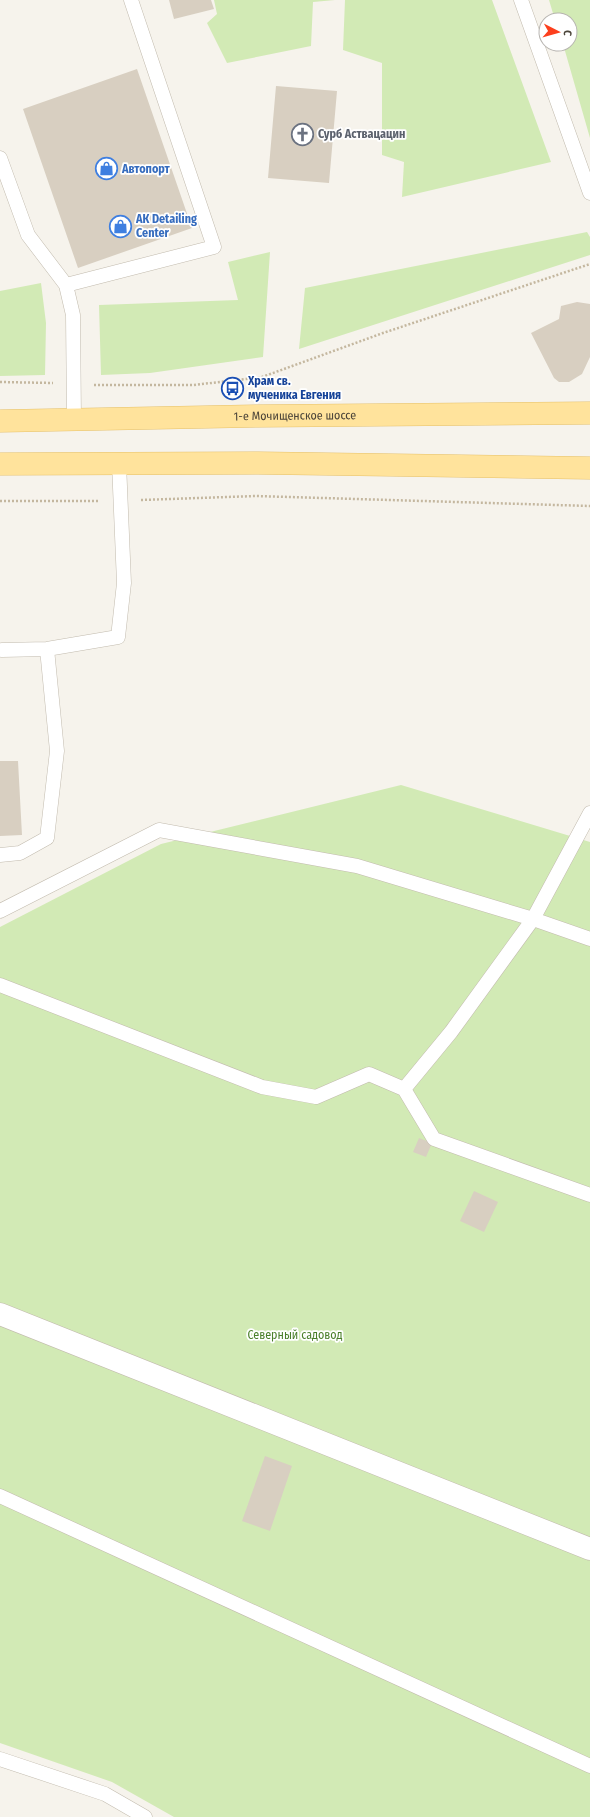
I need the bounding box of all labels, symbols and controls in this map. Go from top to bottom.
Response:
north arrow [538,12,578,52]
text: С [561,29,574,37]
church icon: Сурб Аствацацин [289,121,315,147]
place label: Сурб Аствацацин [318,127,405,141]
shop icon: Автопорт [94,156,120,182]
place label: Автопорт [121,162,171,176]
place label: АК Detailing Center [135,212,197,240]
shop icon: АК Detailing Center [107,213,133,239]
place label: Храм св. мученика Евгения [247,374,341,402]
bus stop icon: Храм св. мученика Евгения [219,375,245,401]
street label: 1-е Мочищенское шоссе [234,408,356,423]
park label: Северный садовод [247,1328,343,1342]

